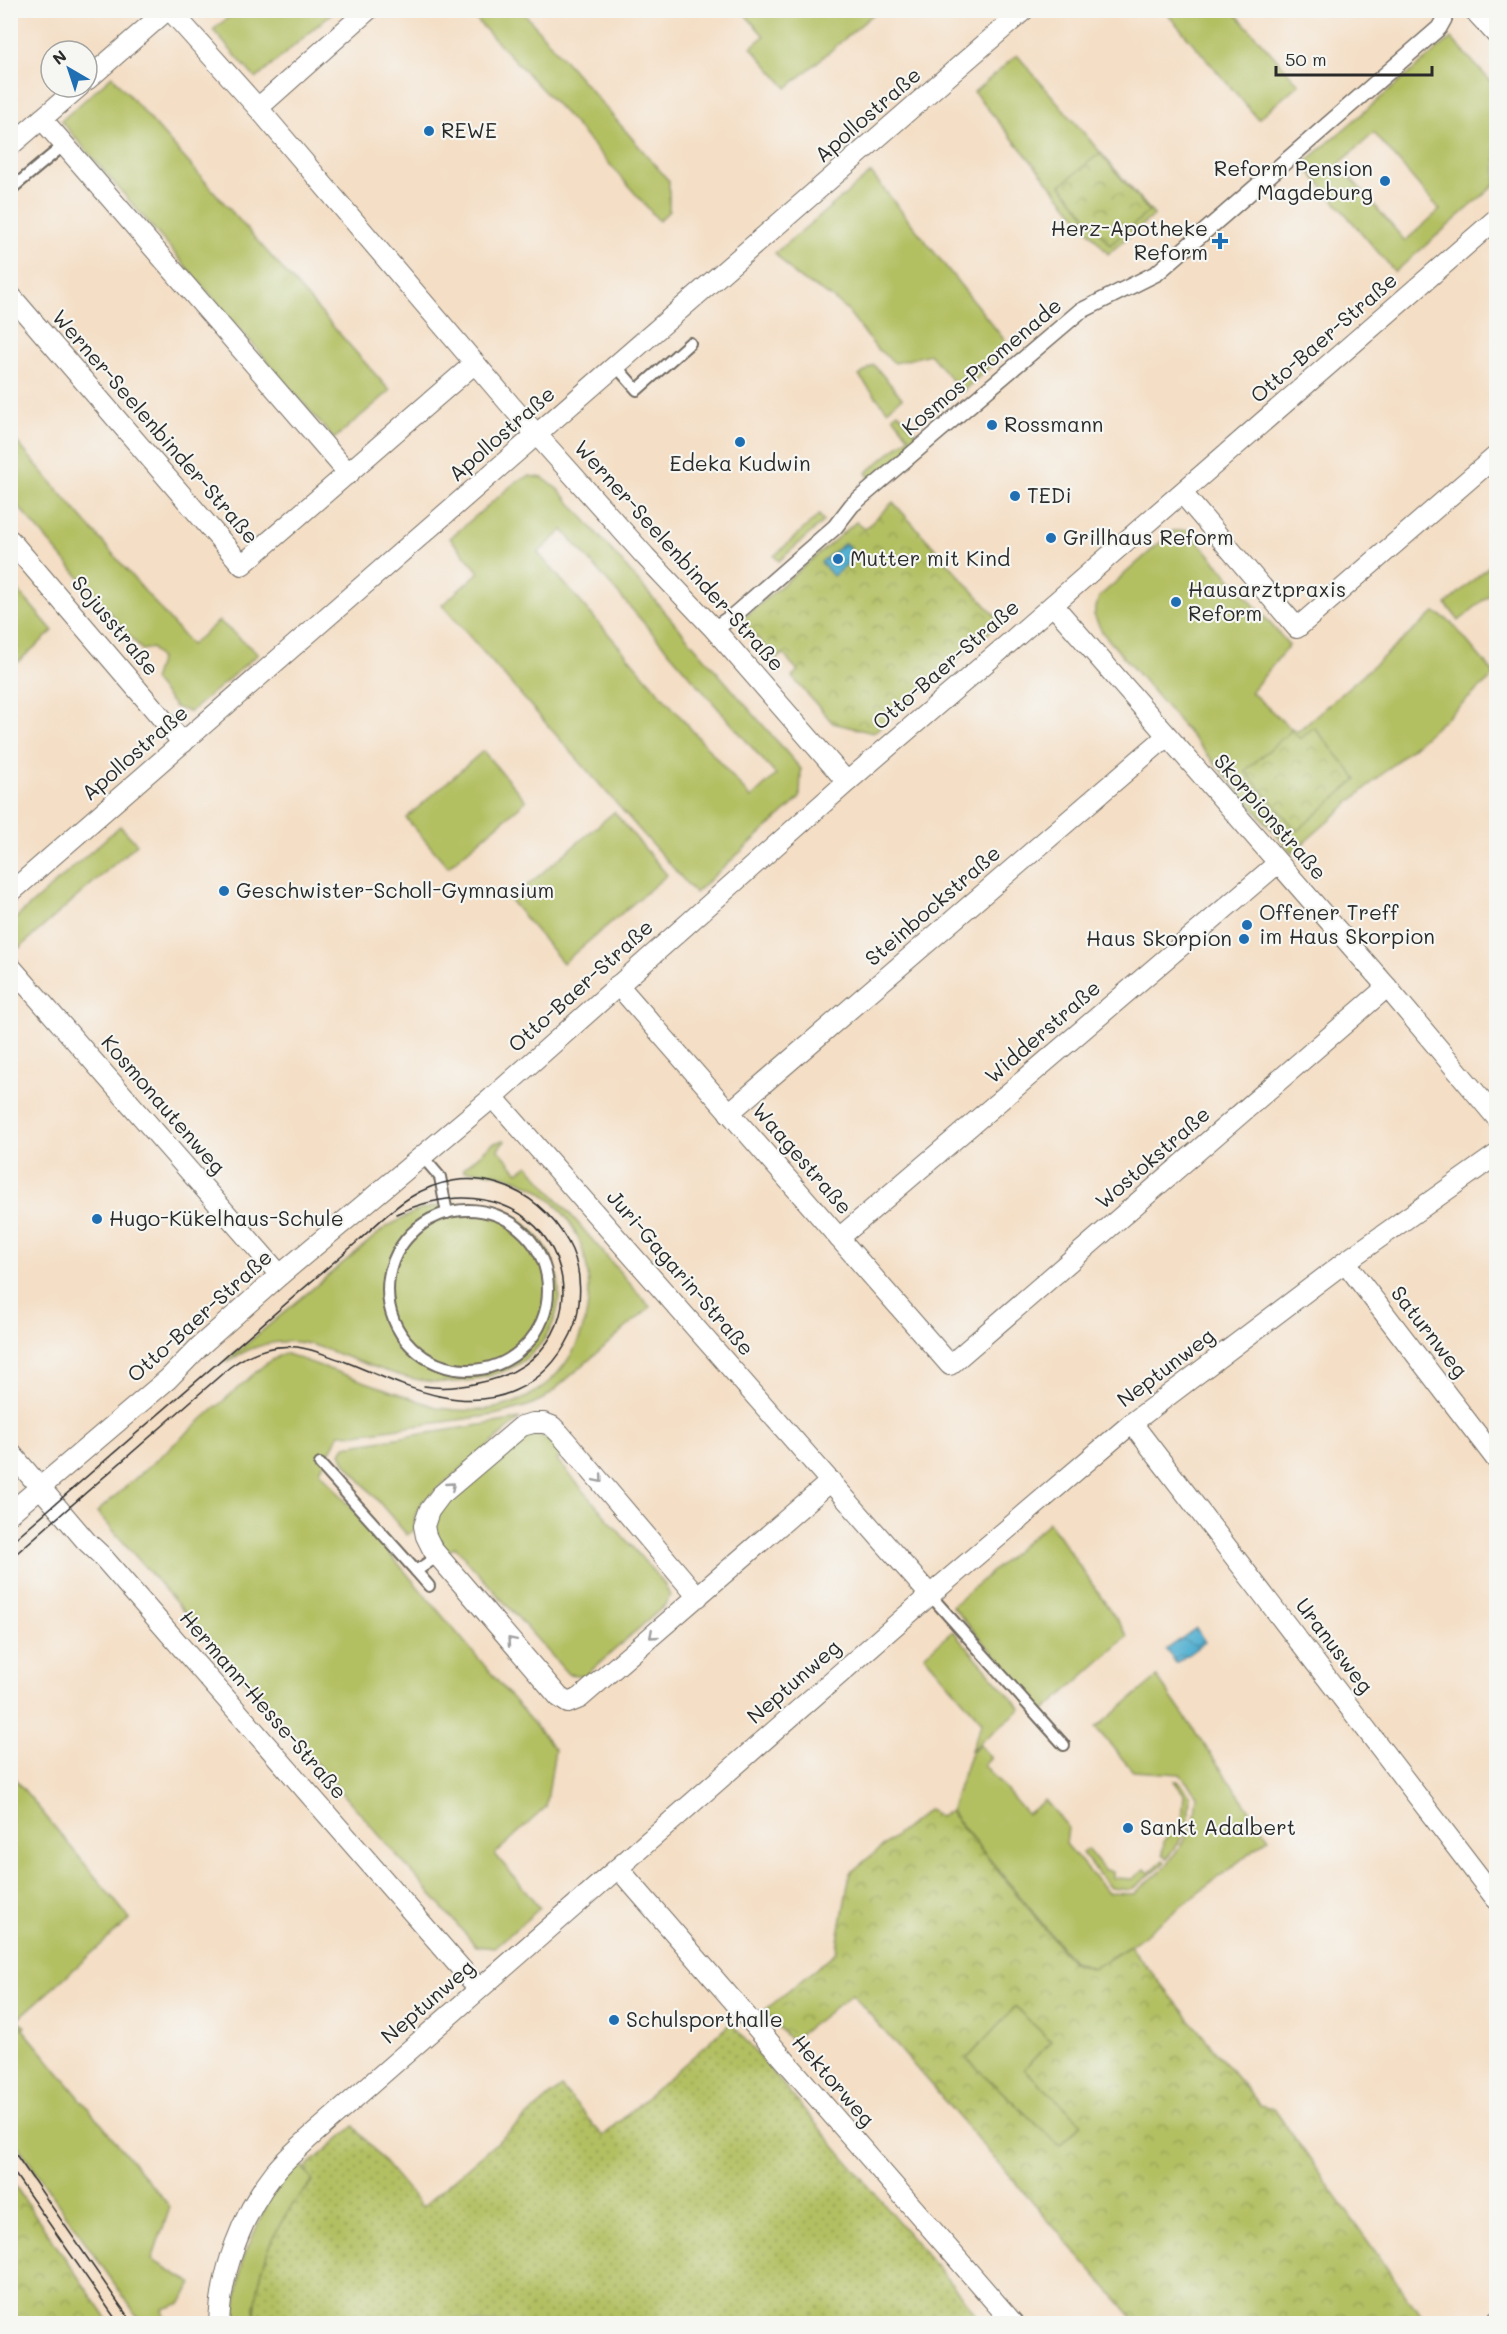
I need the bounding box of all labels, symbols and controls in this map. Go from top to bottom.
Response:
north arrow [39,39,99,99]
scale bar [1276,39,1432,77]
text: N [48,45,71,69]
text: 50 m [1285,47,1327,71]
street label: Apollostraße [808,60,926,167]
place label: REWE [441,116,497,143]
marker: REWE [422,124,436,138]
place label: Reform Pension Magdeburg [1214,154,1373,205]
marker: Reform Pension Magdeburg [1378,174,1392,188]
place label: Herz-Apotheke Reform [1051,214,1208,265]
marker: Herz-Apotheke Reform [1213,234,1227,248]
street label: Otto-Baer-Straße [1244,266,1402,408]
street label: Kosmos-Promenade [896,291,1066,441]
street label: Werner-Seelenbinder-Straße [47,303,265,549]
street label: Apollostraße [442,379,560,486]
place label: Rossmann [1004,410,1103,437]
marker: Rossmann [985,418,999,432]
street label: Werner-Seelenbinder-Straße [569,434,791,676]
marker: Edeka Kudwin [733,435,747,449]
place label: Edeka Kudwin [669,449,811,476]
place label: TEDi [1027,481,1072,508]
marker: TEDi [1008,489,1022,503]
place label: Grillhaus Reform [1063,523,1234,550]
marker: Grillhaus Reform [1044,531,1058,545]
place label: Mutter mit Kind [850,544,1010,571]
marker: Mutter mit Kind [831,552,845,566]
street label: Sojusstraße [66,569,166,681]
place label: Hausarztpraxis Reform [1188,575,1346,626]
street label: Otto-Baer-Straße [866,593,1024,735]
marker: Hausarztpraxis Reform [1169,595,1183,609]
street label: Apollostraße [75,698,193,805]
street label: Skorpionstraße [1209,747,1333,885]
street label: Steinbockstraße [859,839,1005,971]
place label: Geschwister-Scholl-Gymnasium [236,876,554,903]
marker: Geschwister-Scholl-Gymnasium [217,884,231,898]
place label: Offener Treff im Haus Skorpion [1259,898,1435,949]
street label: Otto-Baer-Straße [502,913,658,1057]
marker: Offener Treff im Haus Skorpion [1240,918,1254,932]
place label: Haus Skorpion [1086,924,1232,951]
marker: Haus Skorpion [1237,932,1251,946]
street label: Widderstraße [979,973,1105,1088]
street label: Kosmonautenweg [96,1029,232,1179]
street label: Waagestraße [747,1097,859,1219]
street label: Wostokstraße [1089,1100,1215,1214]
street label: Juri-Gagarin-Straße [602,1183,761,1361]
place label: Hugo-Kükelhaus-Schule [109,1204,344,1231]
marker: Hugo-Kükelhaus-Schule [90,1212,104,1226]
street label: Otto-Baer-Straße [121,1243,277,1387]
street label: Saturnweg [1386,1280,1474,1382]
street label: Neptunweg [1111,1321,1219,1412]
one-way arrow [592,1472,603,1483]
one-way arrow [444,1482,455,1493]
street label: Uranusweg [1291,1592,1380,1698]
street label: Hermann-Hesse-Straße [175,1604,354,1804]
one-way arrow [649,1627,660,1638]
street label: Neptunweg [741,1633,845,1729]
one-way arrow [507,1637,518,1648]
place label: Sankt Adalbert [1140,1813,1296,1840]
marker: Sankt Adalbert [1121,1821,1135,1835]
street label: Neptunweg [375,1953,479,2049]
place label: Schulsporthalle [626,2005,783,2032]
marker: Schulsporthalle [607,2013,621,2027]
street label: Hektorweg [787,2029,881,2131]

